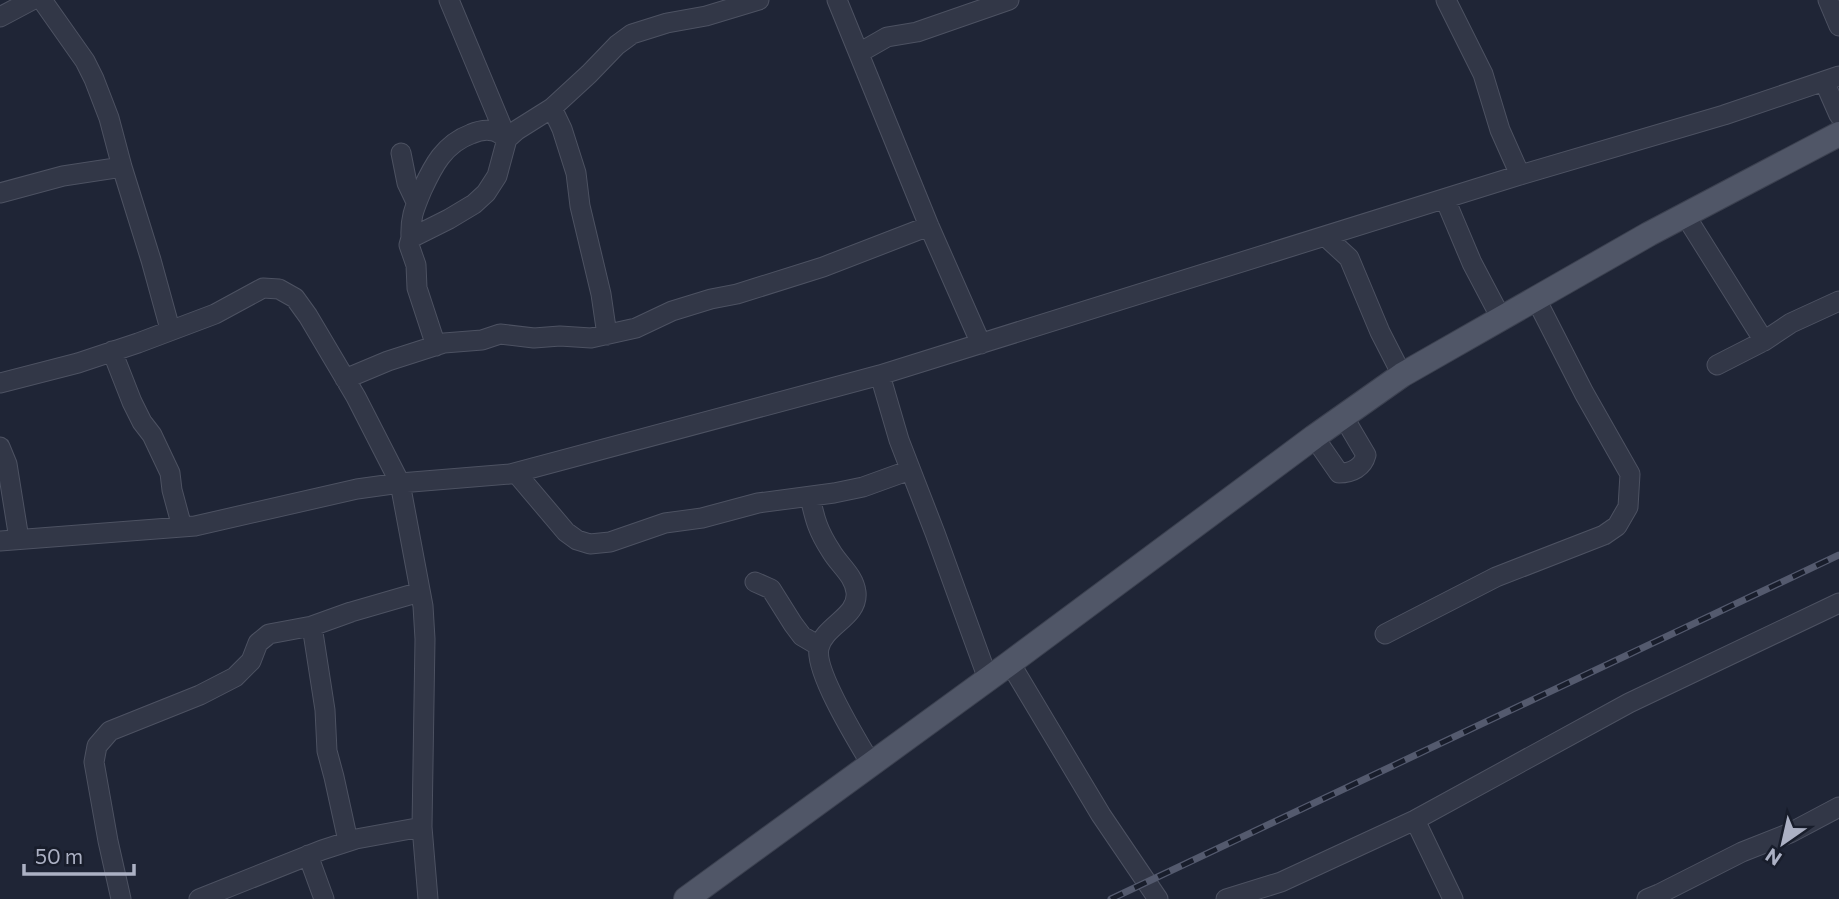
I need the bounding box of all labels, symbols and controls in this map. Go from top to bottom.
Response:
north arrow [1748,808,1818,878]
scale bar [24,832,135,876]
text: 50 m [35,843,83,868]
text: N [1761,844,1786,871]

